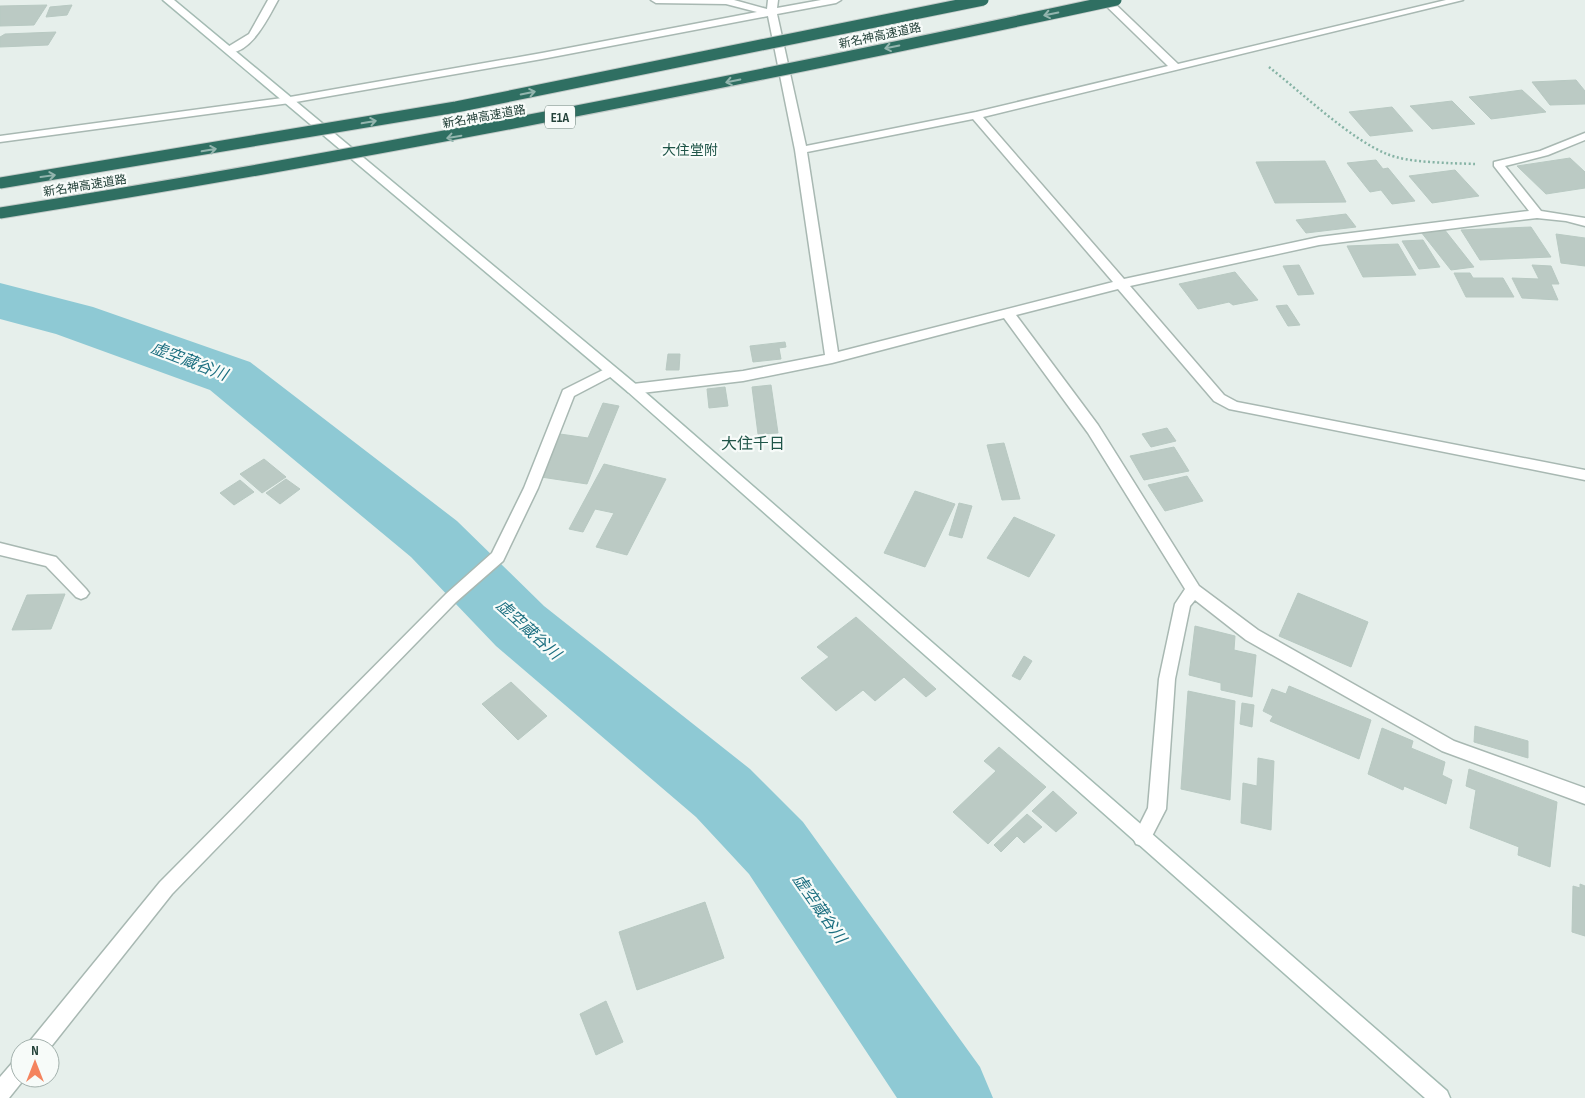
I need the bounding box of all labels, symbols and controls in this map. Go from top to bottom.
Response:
one-way arrow [1043,10,1059,19]
street label: 新名神高速道路 [837,20,923,52]
one-way arrow [884,43,900,53]
one-way arrow [725,76,741,86]
one-way arrow [520,87,536,97]
street label: 新名神高速道路 [441,102,527,132]
road number: E1A [545,105,575,128]
one-way arrow [360,117,376,127]
one-way arrow [446,132,462,142]
district label: 大住堂附 [662,142,718,159]
one-way arrow [200,144,216,154]
one-way arrow [40,171,56,181]
street label: 新名神高速道路 [42,172,128,200]
water label: 虚空蔵谷川 [148,339,232,386]
district label: 大住千日 [721,435,785,454]
water label: 虚空蔵谷川 [492,596,566,665]
water label: 虚空蔵谷川 [788,871,851,949]
north arrow [10,1038,60,1088]
text: N [31,1042,39,1059]

